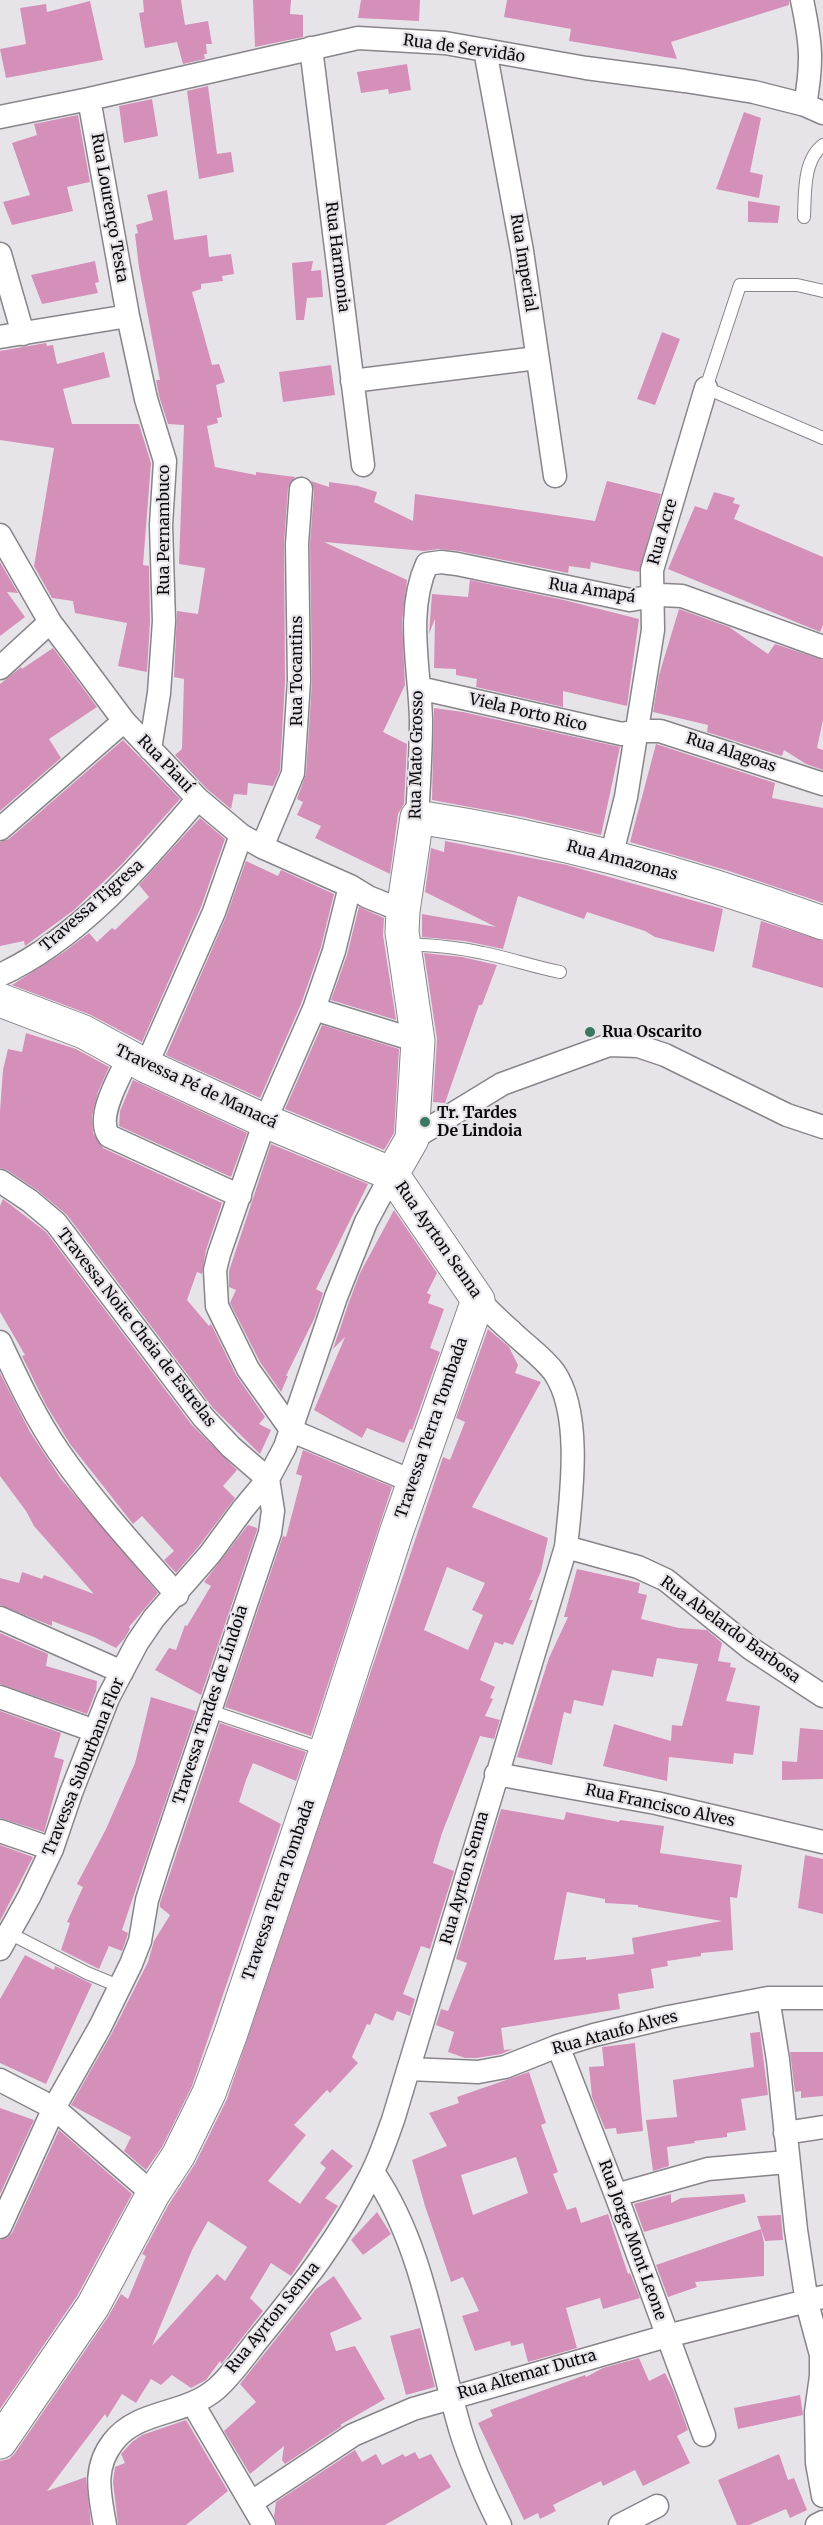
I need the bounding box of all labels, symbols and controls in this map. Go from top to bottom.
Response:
street label: Rua de Servidão [402,31,526,67]
street label: Rua Lourenço Testa [86,132,132,284]
street label: Rua Harmonia [321,201,353,313]
street label: Rua Imperial [506,212,540,314]
street label: Rua Pernambuco [154,465,174,595]
street label: Rua Acre [644,497,682,567]
street label: Rua Amapá [547,575,637,607]
street label: Rua Tocantins [287,616,307,726]
street label: Rua Mato Grosso [406,690,428,820]
street label: Viela Porto Rico [467,690,589,736]
street label: Rua Alagoas [683,729,779,777]
street label: Rua Piauí [133,731,197,797]
street label: Rua Amazonas [564,837,680,885]
street label: Travessa Tigresa [37,856,147,956]
place label: Rua Oscarito [602,1022,702,1042]
marker: Rua Oscarito [583,1025,597,1039]
street label: Travessa Pé de Manacá [112,1041,280,1133]
place label: Tr. Tardes De Lindoia [437,1103,522,1141]
marker: Tr. Tardes De Lindoia [418,1115,432,1129]
street label: Rua Ayrton Senna [391,1178,485,1302]
street label: Travessa Noite Cheia de Estrelas [52,1225,220,1431]
street label: Travessa Terra Tombada [392,1335,472,1521]
street label: Rua Abelardo Barbosa [656,1573,804,1687]
street label: Travessa Tardes de Lindoia [170,1603,252,1807]
street label: Travessa Suburbana Flor [39,1675,129,1859]
street label: Rua Francisco Alves [583,1781,737,1831]
street label: Travessa Terra Tombada [239,1797,319,1983]
street label: Rua Ayrton Senna [437,1809,493,1947]
street label: Rua Ataufo Alves [550,2007,680,2059]
street label: Rua Jorge Mont Leone [594,2157,670,2323]
street label: Rua Ayrton Senna [222,2259,324,2377]
street label: Rua Altemar Dutra [455,2346,599,2404]

